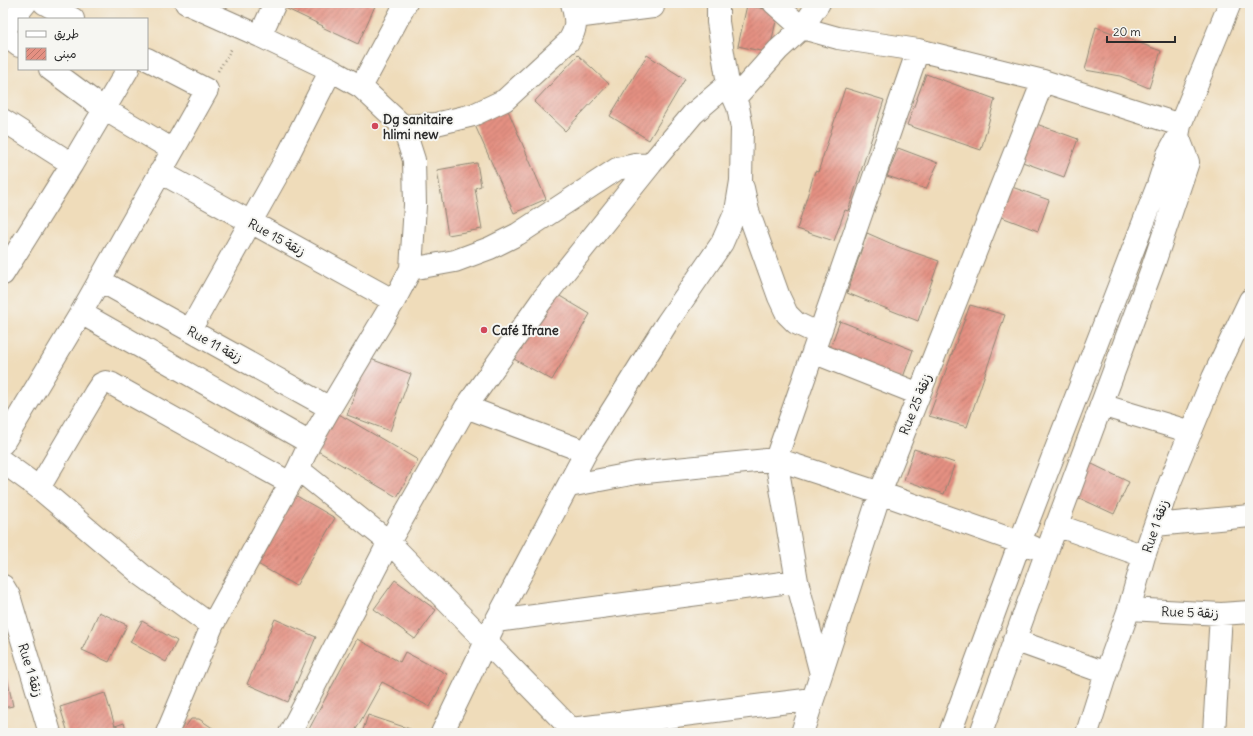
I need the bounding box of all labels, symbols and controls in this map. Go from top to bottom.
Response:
legend [18,18,148,70]
scale bar [1107,18,1175,44]
text: 20 m [1113,24,1141,39]
text: طريق [54,26,79,41]
text: مبنى [54,46,77,62]
place label: Dg sanitaire hlimi new [383,111,453,143]
marker: Dg sanitaire hlimi new [370,121,380,131]
street label: Rue 15 زنقة [245,215,308,260]
street label: Rue 11 زنقة [184,322,245,367]
place label: Café Ifrane [492,322,559,339]
marker: Café Ifrane [479,325,489,335]
street label: Rue 25 زنقة [895,371,936,437]
street label: Rue 1 زنقة [1138,497,1173,555]
street label: Rue 5 زنقة [1161,603,1219,622]
street label: Rue 1 زنقة [14,641,47,699]

